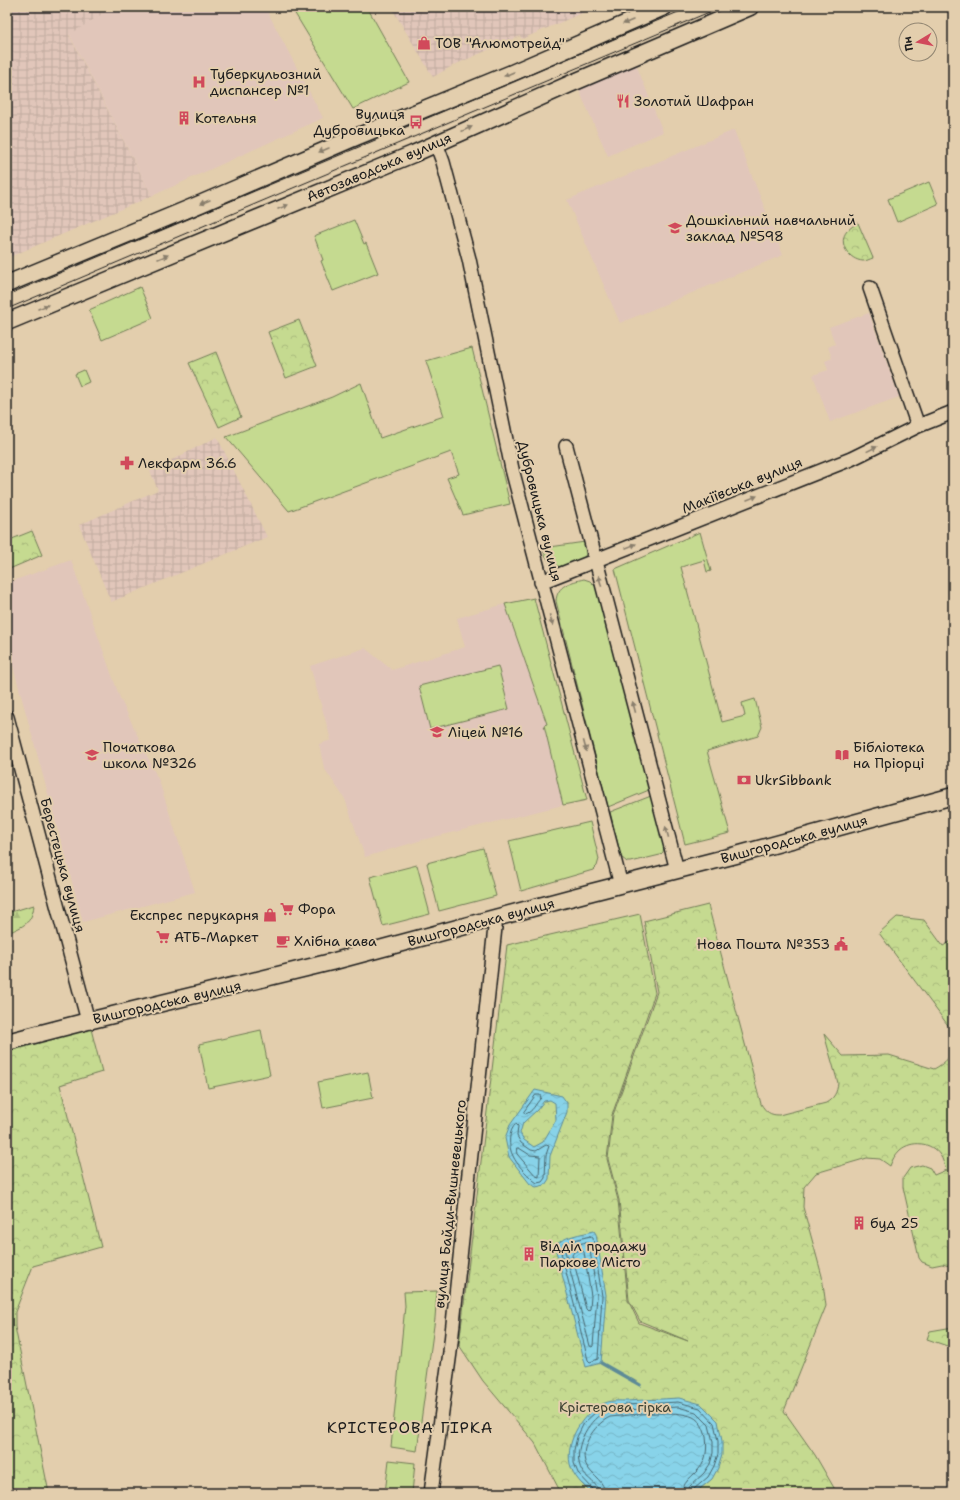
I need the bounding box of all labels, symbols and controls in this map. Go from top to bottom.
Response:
one-way arrow [622,20,634,26]
north arrow [898,22,938,62]
place label: ТОВ "Алюмотрейд" [435,34,565,52]
shop icon: ТОВ "Алюмотрейд" [416,35,432,51]
text: Пн [900,35,917,52]
place label: Туберкульозний диспансер №1 [210,65,321,99]
one-way arrow [502,71,514,77]
hospital icon: Туберкульозний диспансер №1 [191,74,207,90]
place label: Золотий Шафран [634,92,754,110]
restaurant icon: Золотий Шафран [615,93,631,109]
place label: Вулиця Дубровицька [313,105,405,139]
place label: Котельня [195,109,257,127]
building icon: Котельня [176,110,192,126]
bus stop icon: Вулиця Дубровицька [408,114,424,130]
one-way arrow [462,126,473,132]
street label: Автозаводська вулиця [304,128,454,206]
one-way arrow [318,148,330,154]
one-way arrow [199,199,210,205]
one-way arrow [278,204,290,210]
place label: Дошкільний навчальний заклад №598 [686,211,856,245]
school or university icon: Дошкільний навчальний заклад №598 [667,220,683,236]
one-way arrow [158,254,170,260]
one-way arrow [37,304,49,310]
street label: Дубровицька вулиця [514,438,566,584]
one-way arrow [866,445,878,452]
street label: Макіївська вулиця [679,453,805,517]
place label: Лекфарм 36.6 [138,454,237,472]
pharmacy icon: Лекфарм 36.6 [119,455,135,471]
one-way arrow [747,495,759,501]
one-way arrow [626,543,638,549]
one-way arrow [597,575,603,587]
one-way arrow [548,614,554,626]
one-way arrow [630,700,636,713]
place label: Ліцей №16 [448,723,523,741]
school or university icon: Ліцей №16 [429,724,445,740]
place label: Початкова школа №326 [103,738,197,772]
place label: Бібліотека на Пріорці [853,738,925,772]
one-way arrow [582,740,588,752]
school or university icon: Початкова школа №326 [84,747,100,763]
library icon: Бібліотека на Пріорці [834,747,850,763]
place label: UkrSibbank [755,771,832,789]
bank icon: UkrSibbank [736,772,752,788]
street label: Берестецька вулиця [36,796,90,934]
street label: Вишгородська вулиця [719,811,869,867]
one-way arrow [664,826,670,838]
street label: Вишгородська вулиця [406,894,556,950]
place label: Фора [298,900,336,918]
supermarket icon: Фора [279,901,295,917]
place label: Експрес перукарня [130,906,259,924]
shop icon: Експрес перукарня [262,907,278,923]
place label: АТБ-Маркет [174,928,259,946]
supermarket icon: АТБ-Маркет [155,929,171,945]
place label: Хлібна кава [294,932,377,950]
cafe icon: Хлібна кава [275,933,291,949]
place label: Нова Пошта №353 [697,935,830,953]
public building icon: Нова Пошта №353 [833,936,849,952]
street label: Вишгородська вулиця [91,976,243,1028]
street label: вулиця Байди-Вишневецького [430,1099,470,1309]
place label: буд 25 [870,1214,918,1232]
building icon: буд 25 [851,1215,867,1231]
place label: Відділ продажу Паркове Місто [540,1237,646,1271]
building icon: Відділ продажу Паркове Місто [521,1246,537,1262]
park label: Крістерова гірка [559,1398,671,1416]
district label: КРІСТЕРОВА ГІРКА [327,1417,493,1438]

